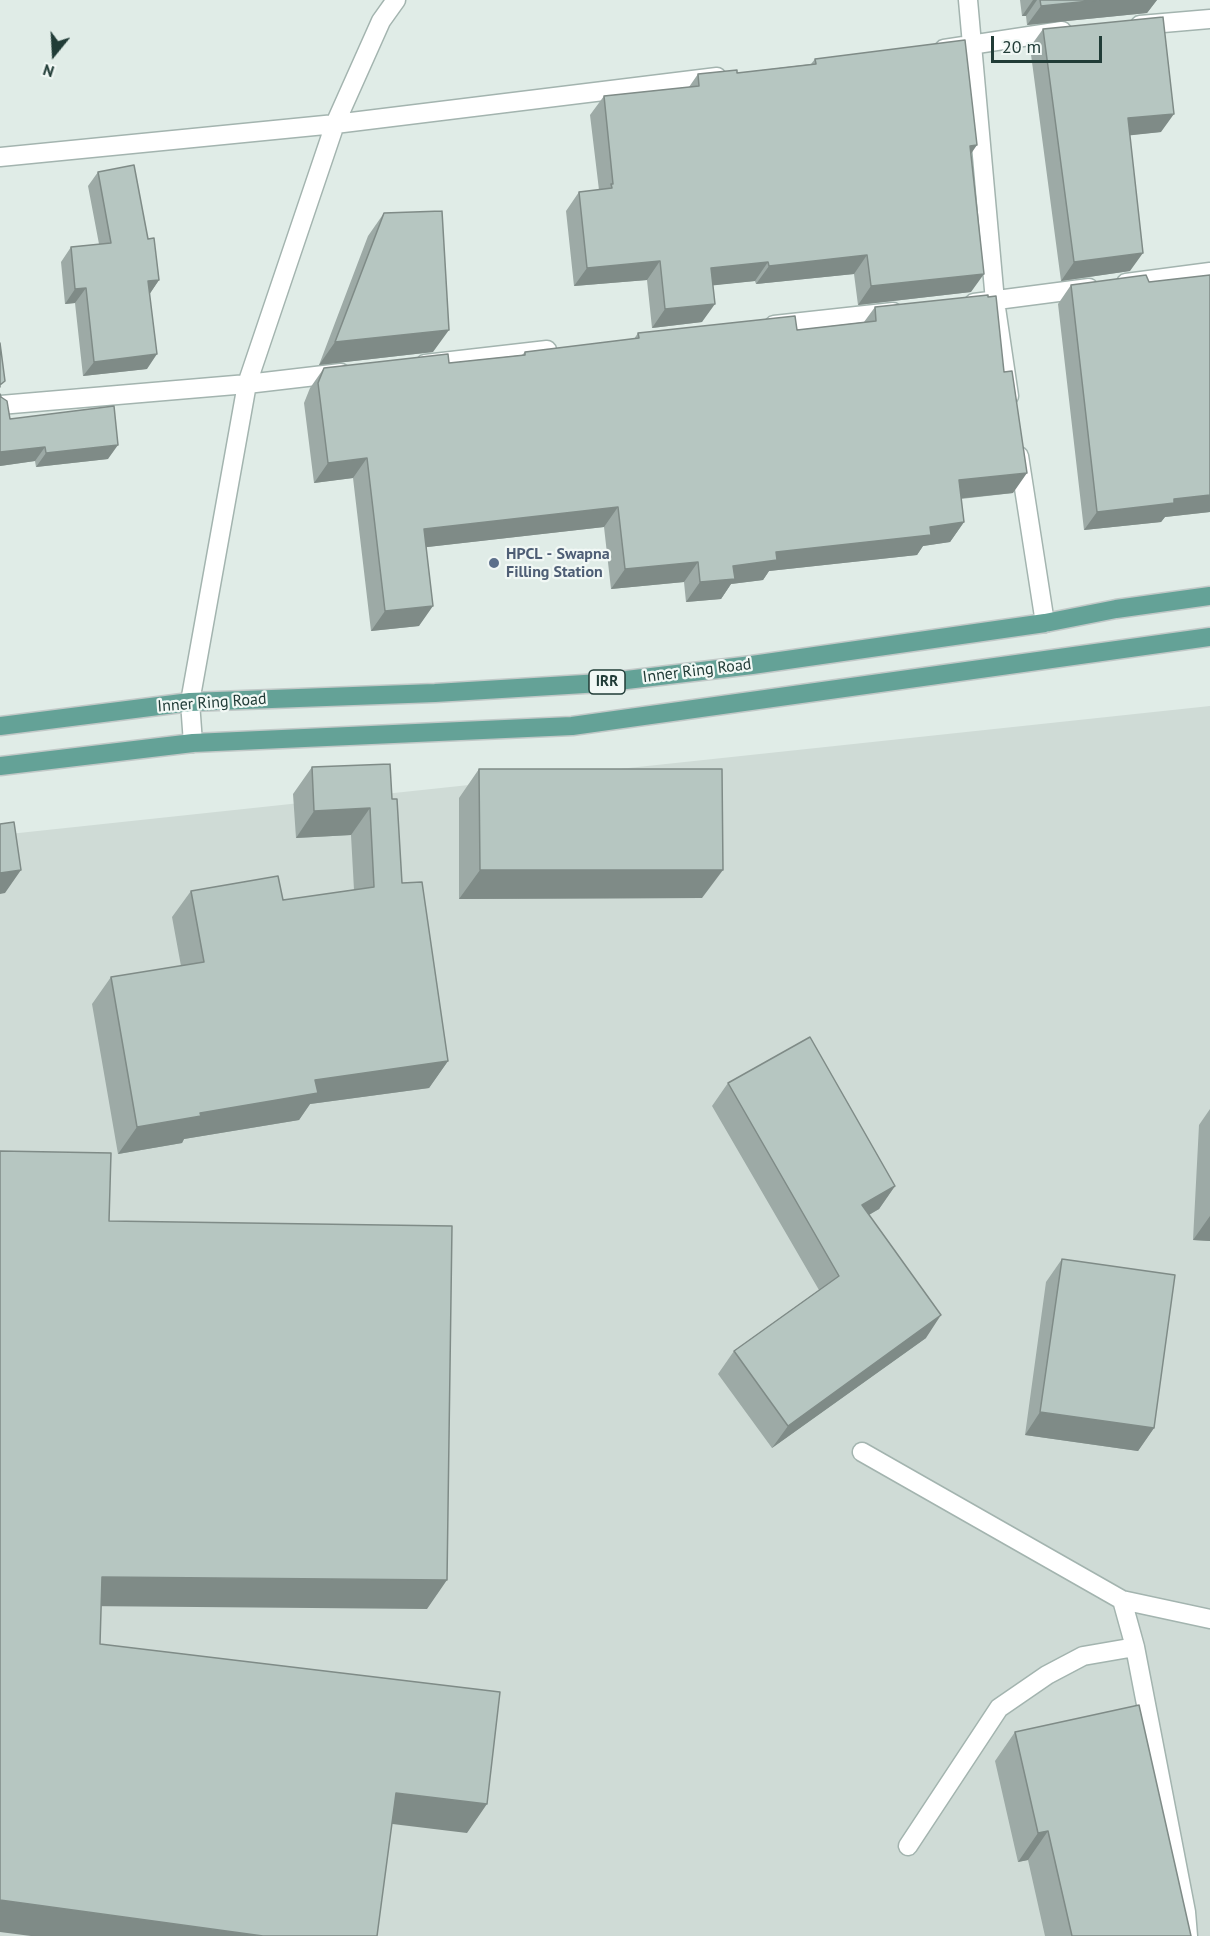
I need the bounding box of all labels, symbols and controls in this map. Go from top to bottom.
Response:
north arrow [24,24,84,84]
scale bar [994,24,1105,62]
text: 20 m [1002,35,1041,58]
text: N [40,60,57,82]
place label: HPCL - Swapna Filling Station [506,544,610,582]
marker: HPCL - Swapna Filling Station [487,556,501,570]
street label: Inner Ring Road [642,655,752,687]
road number: IRR [589,670,625,694]
street label: Inner Ring Road [157,690,267,716]

